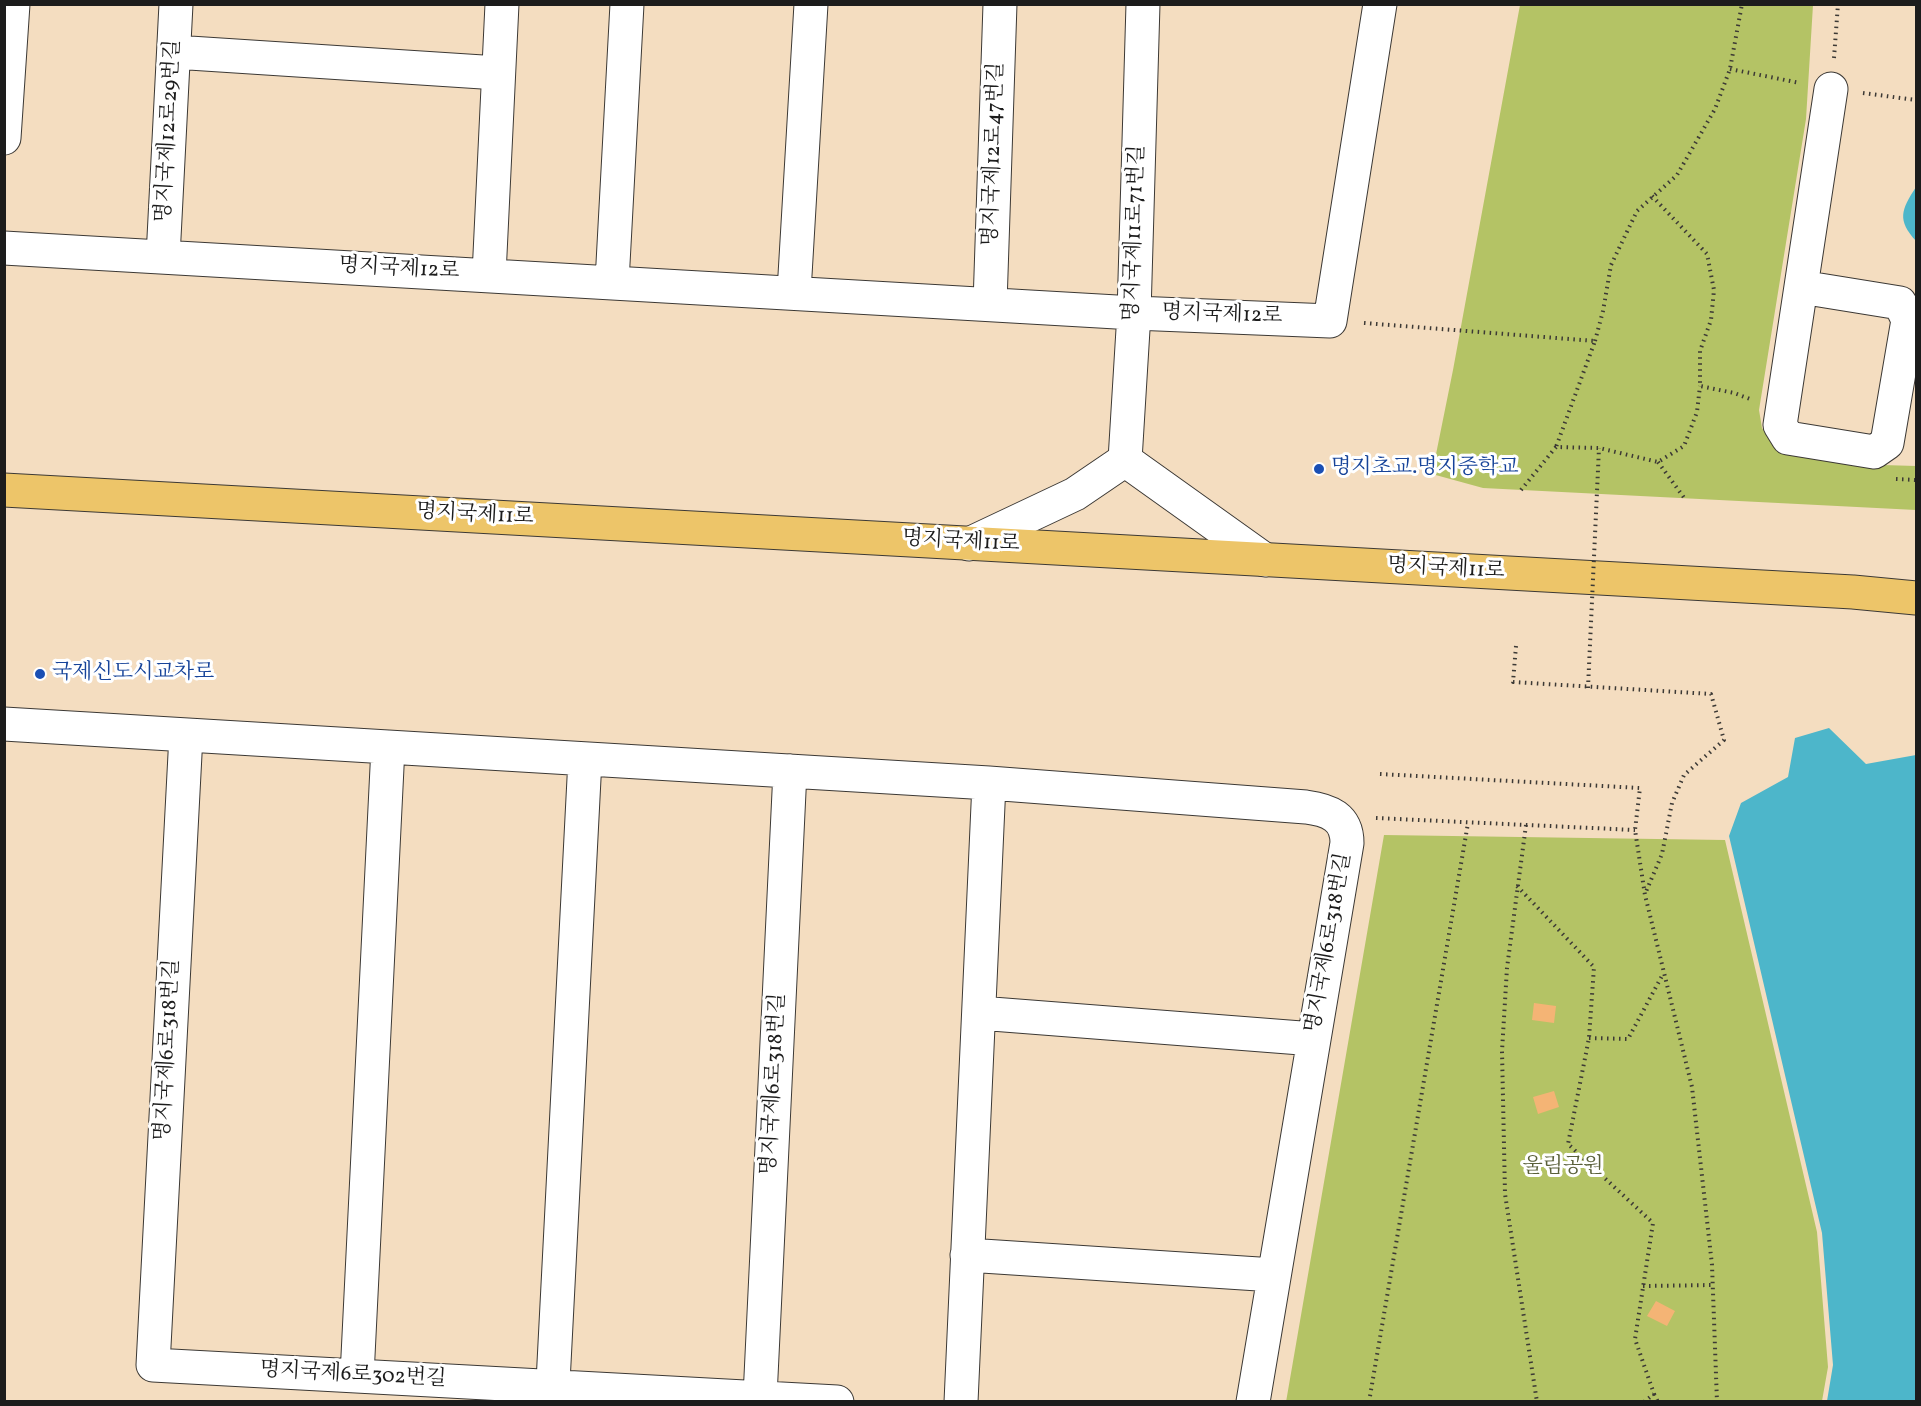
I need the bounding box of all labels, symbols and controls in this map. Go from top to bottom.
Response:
street label: 명지국제12로29번길 [153,39,187,223]
street label: 명지국제12로47번길 [979,62,1011,246]
street label: 명지국제11로71번길 [1120,144,1152,322]
street label: 명지국제12로 [338,254,460,286]
street label: 명지국제12로 [1161,301,1283,331]
place label: 명지초교.명지중학교 [1331,456,1519,482]
marker: 명지초교.명지중학교 [1312,462,1326,476]
street label: 명지국제11로 [416,500,534,532]
street label: 명지국제11로 [902,527,1020,559]
street label: 명지국제11로 [1387,554,1505,586]
place label: 국제신도시교차로 [52,661,214,687]
marker: 국제신도시교차로 [33,667,47,681]
street label: 명지국제6로318번길 [1302,851,1358,1035]
street label: 명지국제6로318번길 [152,958,186,1142]
street label: 명지국제6로318번길 [758,992,792,1176]
park label: 울림공원 [1522,1155,1604,1181]
street label: 명지국제6로302번길 [259,1359,447,1393]

